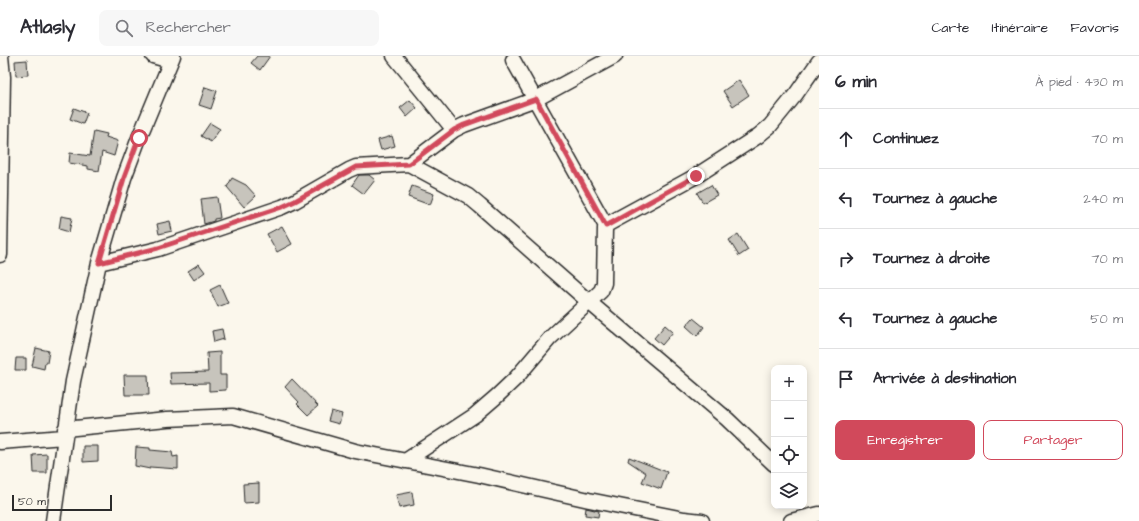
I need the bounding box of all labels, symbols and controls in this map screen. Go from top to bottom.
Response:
search box [99,10,379,46]
text: Atlasly [20,14,75,41]
icon: search [113,17,135,39]
text: Rechercher [145,17,231,38]
text: Carte [931,18,969,38]
text: Itinéraire [991,18,1048,38]
text: Favoris [1070,18,1119,38]
text: 6 min [835,70,877,94]
text: À pied · 430 m [1035,73,1123,91]
icon: ahead [835,128,857,150]
text: Continuez [873,128,939,149]
route start [130,129,148,147]
text: 70 m [1091,130,1123,148]
route end [687,167,705,185]
icon: left [835,188,857,210]
text: Tournez à gauche [873,188,997,209]
text: 240 m [1083,190,1123,208]
icon: right [835,248,857,270]
text: Tournez à droite [873,248,990,269]
text: 70 m [1091,250,1123,268]
icon: left [835,308,857,330]
text: Tournez à gauche [873,308,997,329]
text: 50 m [1090,310,1123,328]
map controls [771,365,807,509]
button: + [771,365,807,401]
icon: arrive [835,368,857,390]
text: Arrivée à destination [873,368,1016,389]
button: − [771,401,807,437]
button: Enregistrer [835,420,975,460]
button: Partager [983,420,1123,460]
button: locate [771,437,807,473]
button: layers [771,473,807,509]
scale bar [12,493,112,512]
text: 50 m [18,494,46,509]

